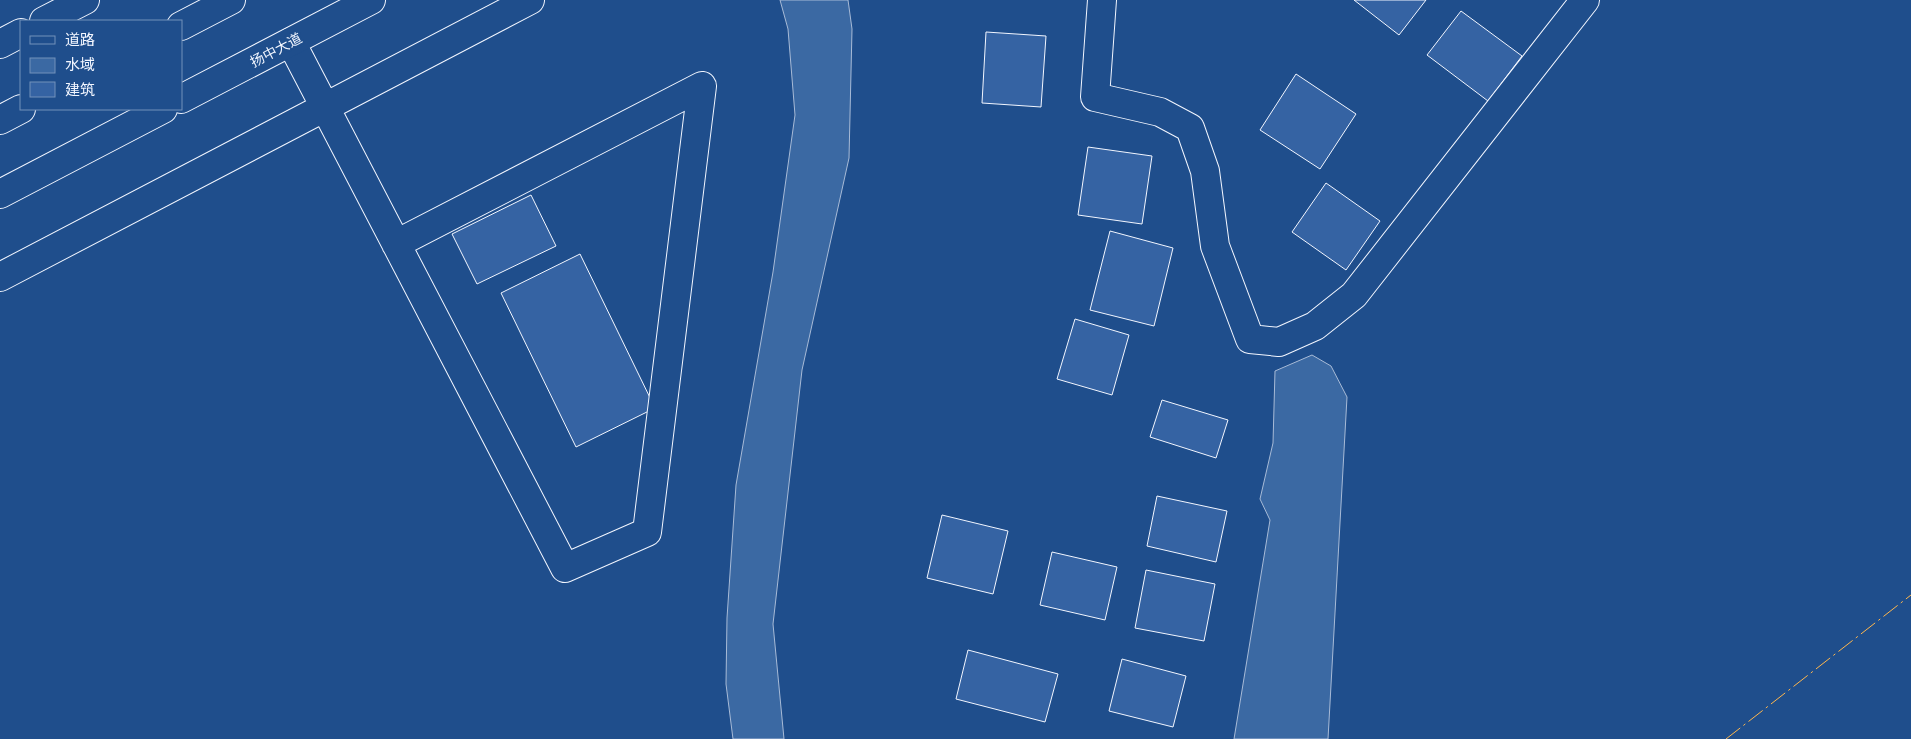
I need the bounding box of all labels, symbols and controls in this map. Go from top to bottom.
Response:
legend [20,20,182,110]
street label: 扬中大道 [247,29,304,70]
text: 道路 [65,30,95,48]
text: 水域 [65,55,95,73]
text: 建筑 [65,80,95,98]

